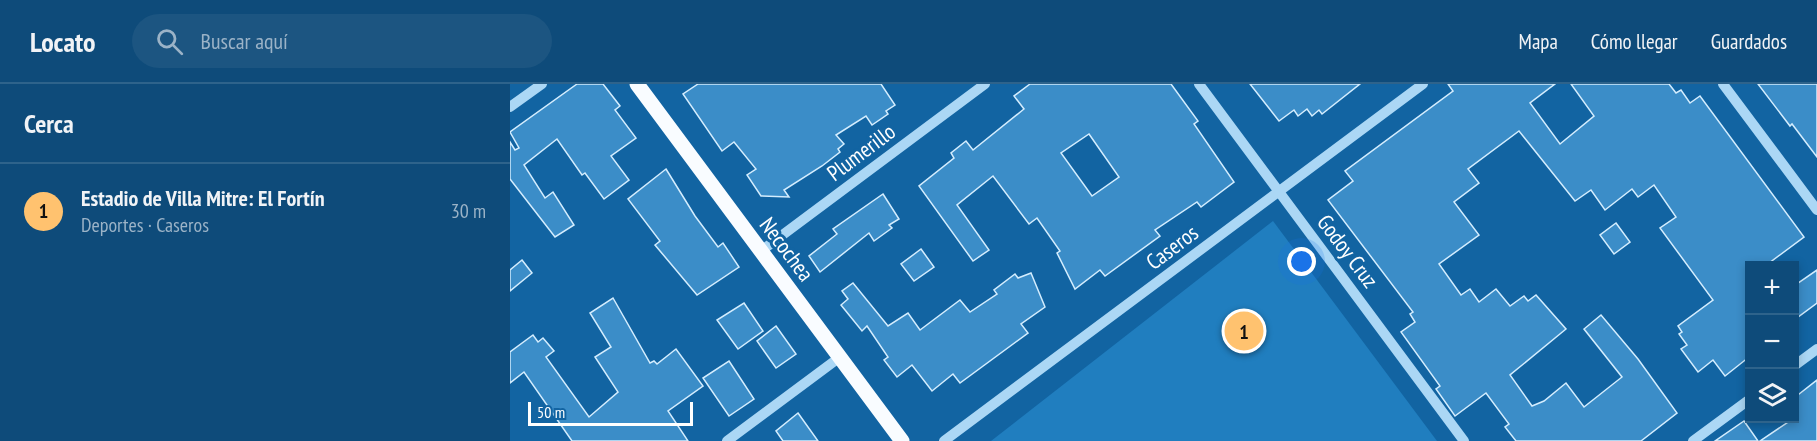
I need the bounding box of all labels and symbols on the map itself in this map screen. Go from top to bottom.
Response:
street label: Plumerillo [821,117,901,187]
street label: Godoy Cruz [1311,209,1385,293]
street label: Necochea [754,211,820,287]
street label: Caseros [1140,218,1204,276]
your location [1287,247,1316,276]
pin: 1 [1224,308,1264,354]
scale bar [528,399,693,426]

